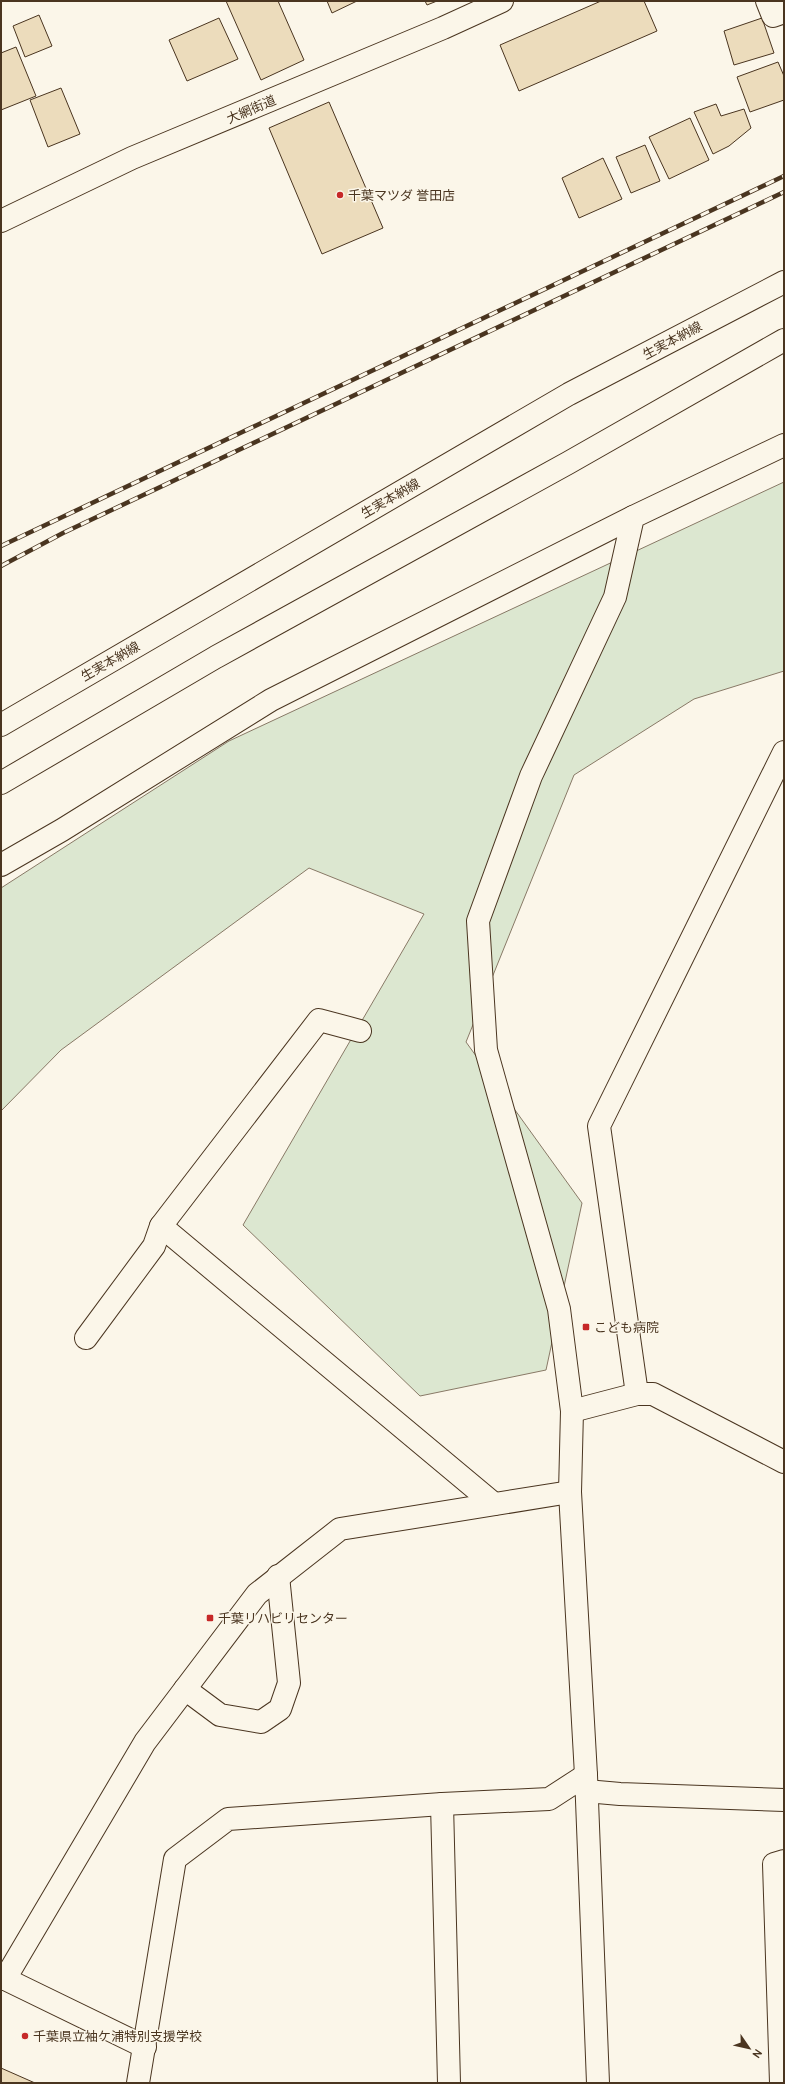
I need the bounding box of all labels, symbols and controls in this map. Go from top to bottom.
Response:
street label: 大網街道 [224,91,278,127]
place label: 千葉マツダ 誉田店 [348,187,455,203]
marker: 千葉マツダ 誉田店 [335,190,345,200]
street label: 生実本納線 [640,318,704,362]
street label: 生実本納線 [358,475,422,521]
street label: 生実本納線 [78,638,142,684]
place label: こども病院 [594,1319,659,1335]
marker: こども病院 [581,1322,591,1332]
place label: 千葉リハビリセンター [218,1610,348,1626]
marker: 千葉リハビリセンター [205,1613,215,1623]
place label: 千葉県立袖ケ浦特別支援学校 [33,2028,202,2044]
north arrow [729,2028,769,2068]
marker: 千葉県立袖ケ浦特別支援学校 [20,2031,30,2041]
text: N [749,2046,765,2061]

